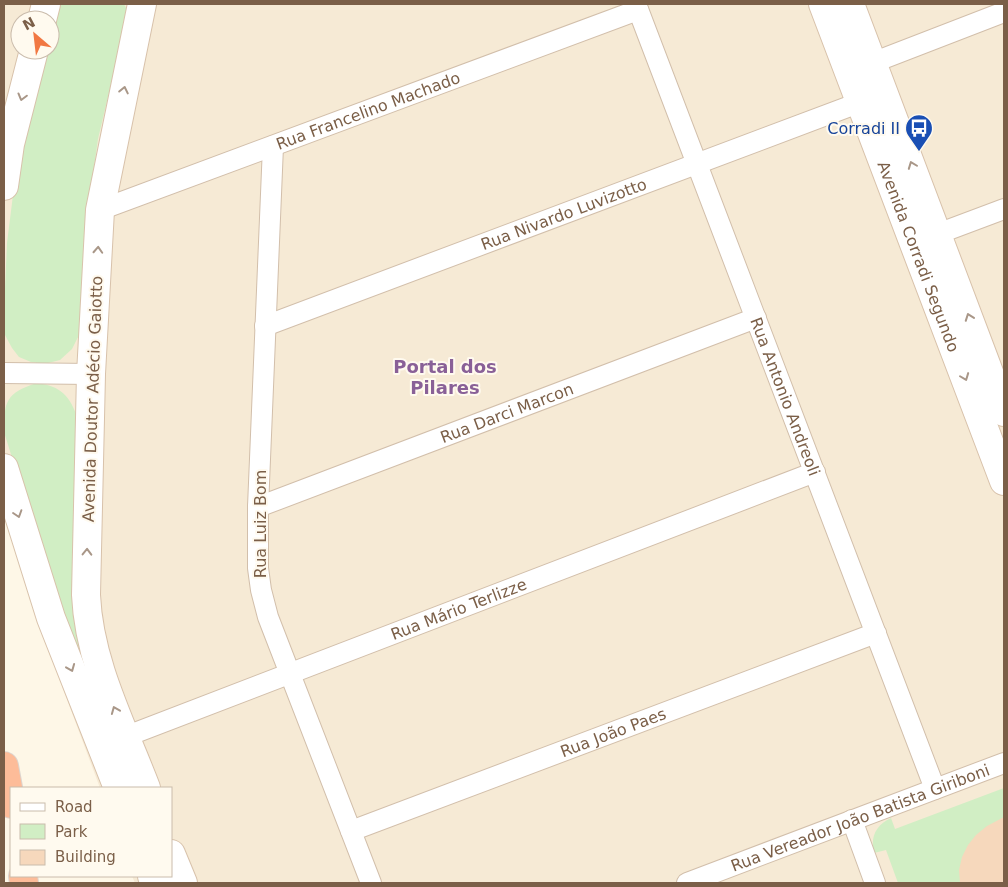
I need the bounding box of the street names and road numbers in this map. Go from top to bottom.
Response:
street label: Rua Francelino Machado [274,68,463,154]
street label: Avenida Corradi Segundo [873,158,963,355]
street label: Rua Nivardo Luvizotto [478,174,649,254]
street label: Avenida Doutor Adécio Gaiotto [79,276,106,523]
street label: Rua Antonio Andreoli [746,315,824,479]
street label: Rua Darci Marcon [438,379,576,447]
street label: Rua Luiz Bom [251,470,270,578]
street label: Rua Mário Terlizze [388,575,529,644]
street label: Rua João Paes [558,704,669,761]
street label: Rua Vereador João Batista Giriboni [728,760,992,876]

